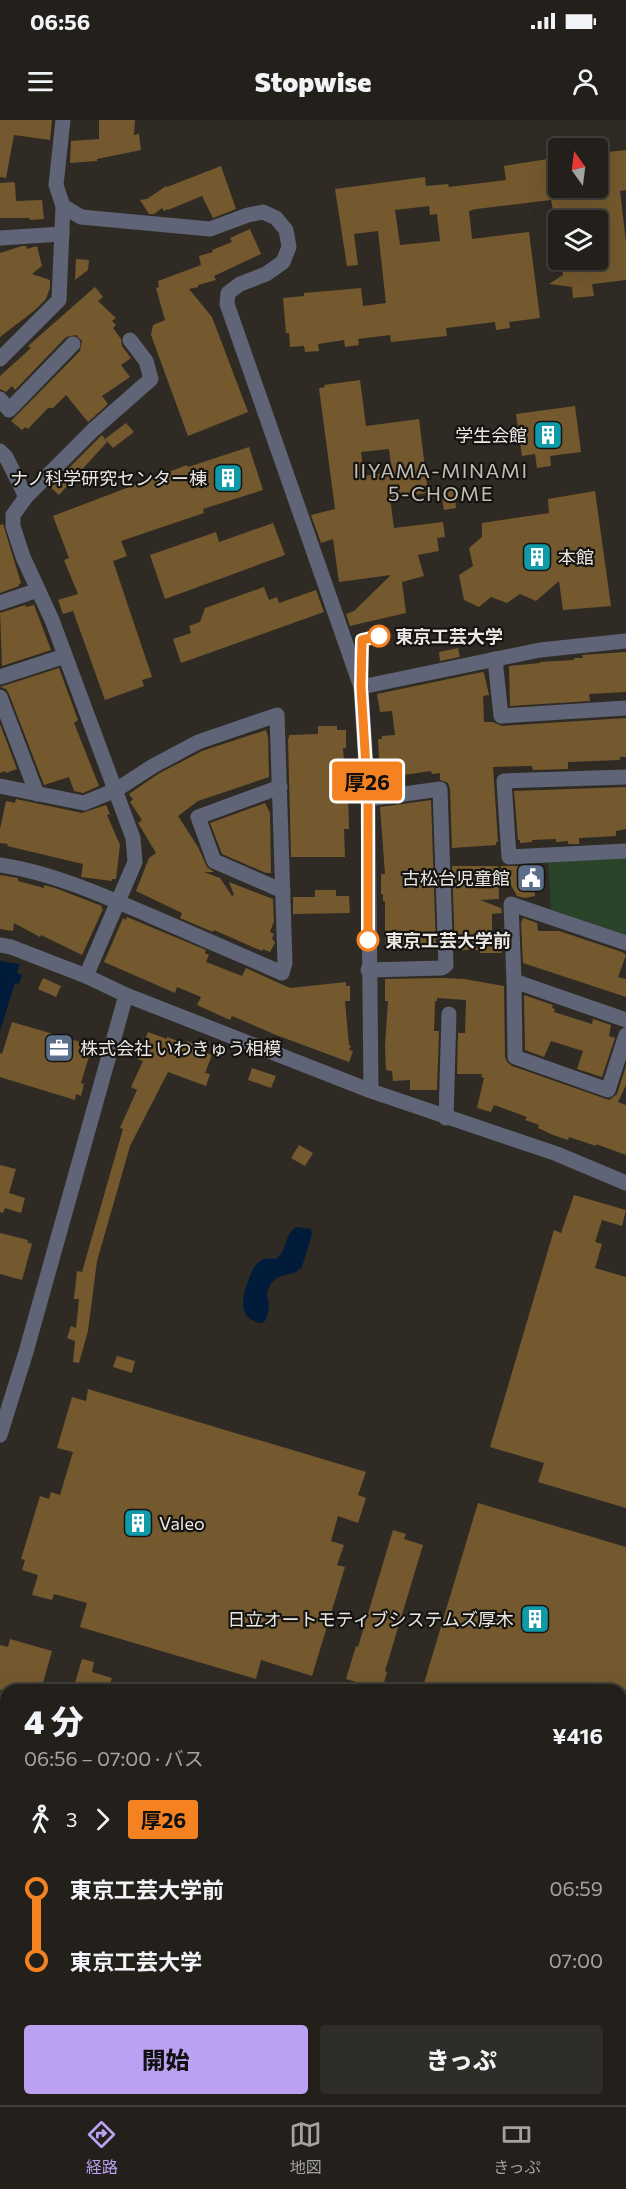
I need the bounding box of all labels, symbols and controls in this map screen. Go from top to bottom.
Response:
text: 06:56 [30,8,90,35]
icon: menu [24,65,57,98]
text: Stopwise [254,65,372,98]
icon: person [569,65,602,98]
north arrow [548,138,608,198]
map controls [548,138,608,270]
button: layers [548,210,608,270]
building icon: 学生会館 [532,419,564,451]
place label: 学生会館 [455,424,527,446]
district label: IIYAMA-MINAMI 5-CHOME [353,458,529,505]
building icon: ナノ科学研究センター棟 [212,462,244,494]
place label: ナノ科学研究センター棟 [10,467,207,489]
building icon: 本館 [521,541,553,573]
place label: 本館 [558,546,594,568]
marker: 東京工芸大学 [368,625,390,647]
place label: 東京工芸大学 [395,625,503,647]
line badge: 厚26 [332,762,401,800]
text: 厚26 [344,769,390,794]
public building icon: 古松台児童館 [515,862,547,894]
place label: 古松台児童館 [402,867,510,889]
marker: 東京工芸大学前 [357,929,379,951]
place label: 東京工芸大学前 [385,929,511,951]
office icon: 株式会社 いわきゅう相模 [43,1032,75,1064]
place label: 株式会社 いわきゅう相模 [80,1037,281,1059]
building icon: Valeo [122,1507,154,1539]
place label: Valeo [159,1512,205,1534]
building icon: 日立オートモティブシステムズ厚木 [519,1603,551,1635]
place label: 日立オートモティブシステムズ厚木 [228,1608,514,1630]
text: 4 分 [24,1700,84,1741]
text: ¥416 [552,1722,603,1749]
text: 06:56 – 07:00 · バス [24,1746,204,1770]
icon: walk [24,1803,57,1836]
icon: forward [86,1803,119,1836]
text: 3 [66,1807,77,1831]
text: 厚26 [140,1807,186,1832]
text: 東京工芸大学前 [70,1876,224,1903]
text: 06:59 [549,1876,603,1900]
text: 東京工芸大学 [70,1948,202,1975]
text: 07:00 [549,1948,603,1972]
button: 開始 [24,2025,308,2094]
button: きっぷ [320,2025,603,2094]
tab: 経路 [85,2118,118,2178]
tab: 地図 [289,2118,322,2178]
tab: きっぷ [493,2118,541,2178]

